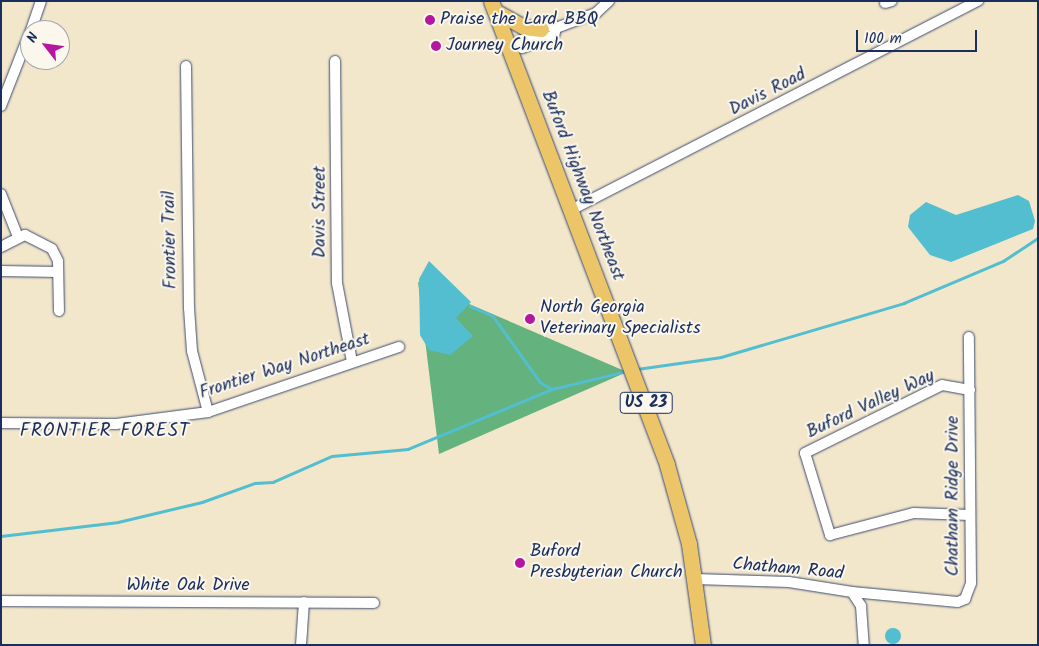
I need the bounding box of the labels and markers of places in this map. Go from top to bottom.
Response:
place label: Praise the Lard BBQ [440,9,598,31]
marker: Praise the Lard BBQ [424,14,436,26]
place label: Journey Church [446,35,563,57]
marker: Journey Church [430,40,442,52]
place label: North Georgia Veterinary Specialists [540,298,701,340]
marker: North Georgia Veterinary Specialists [524,313,536,325]
place label: Buford Presbyterian Church [530,542,683,584]
marker: Buford Presbyterian Church [514,557,526,569]

